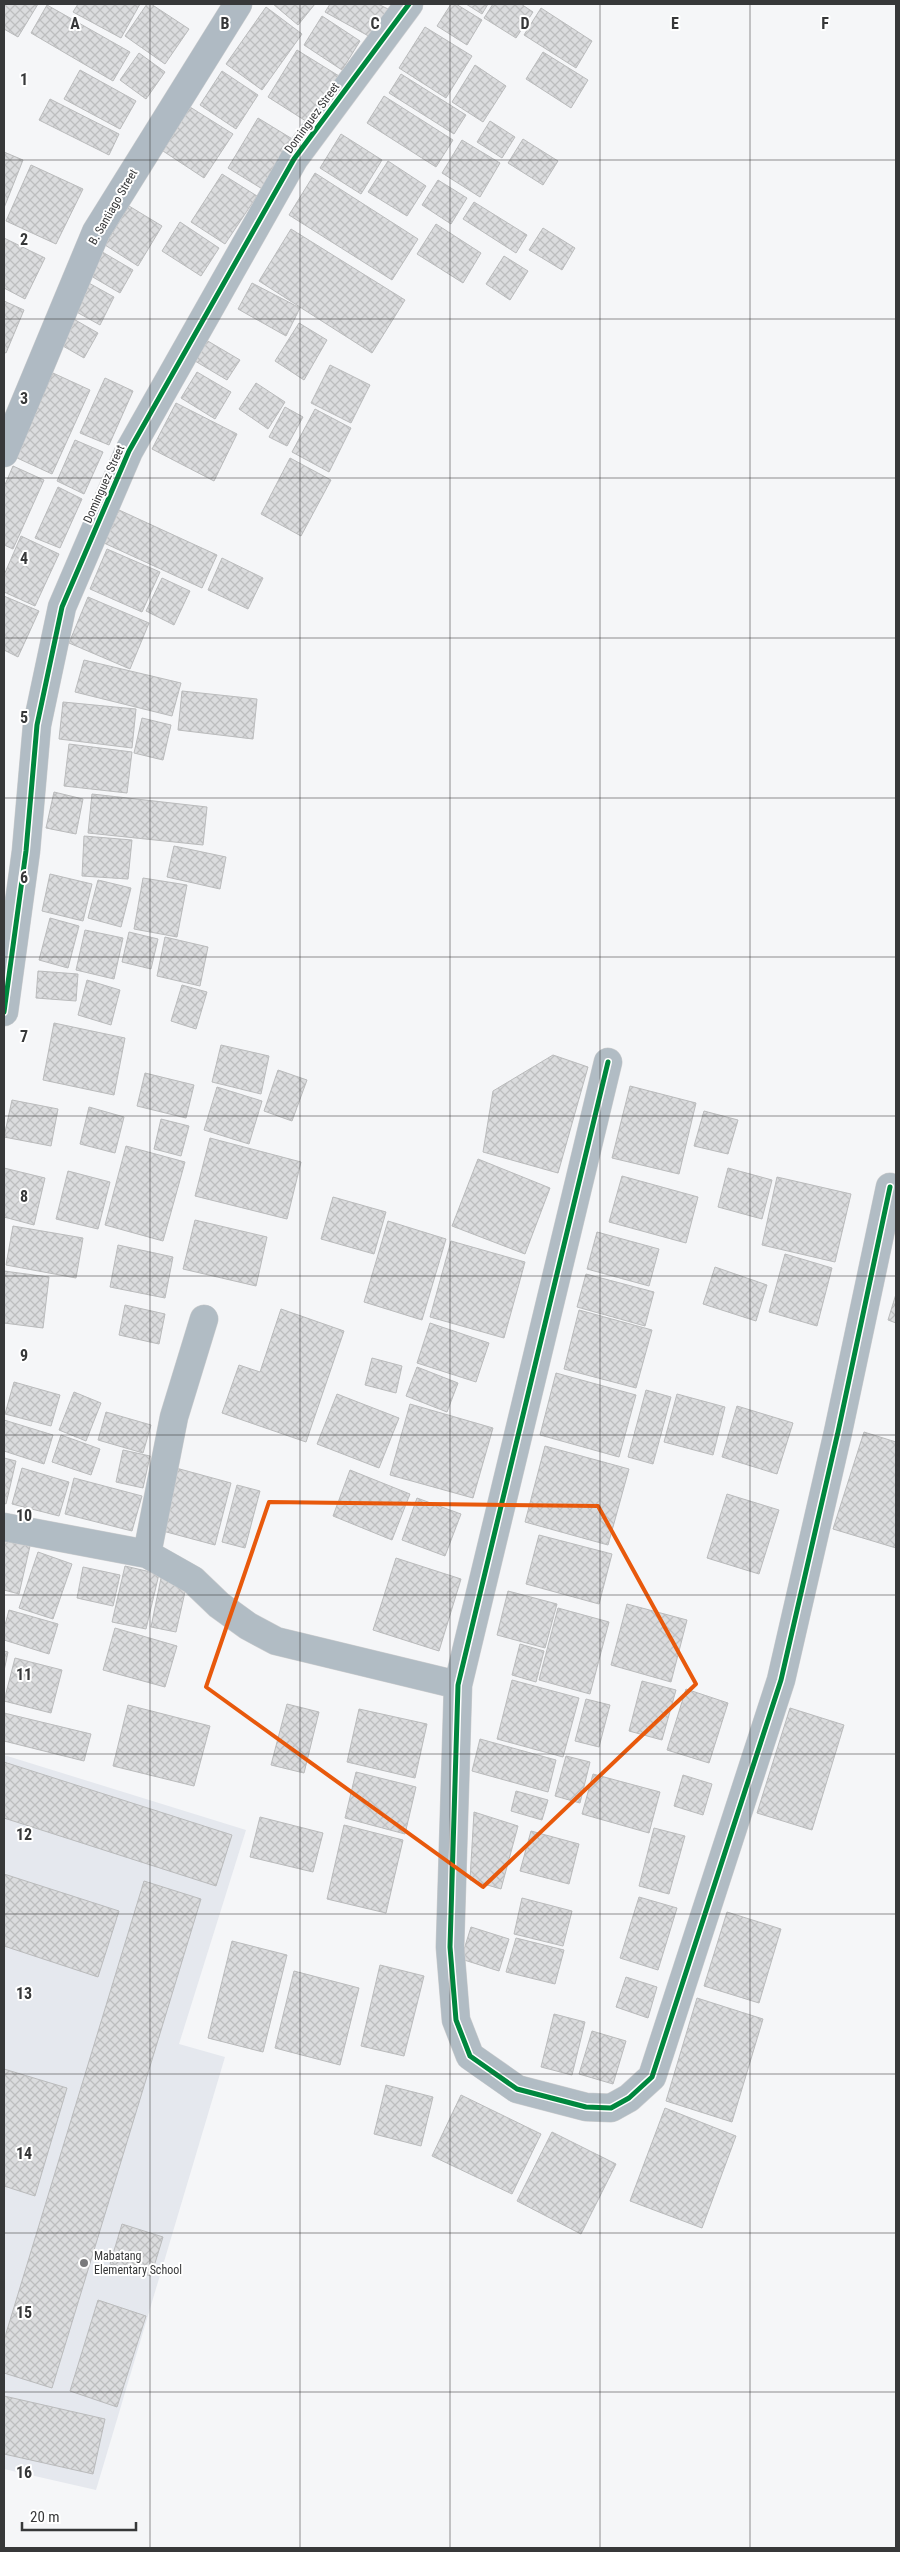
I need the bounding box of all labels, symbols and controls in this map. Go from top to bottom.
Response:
text: A [70,14,80,33]
text: B [221,14,230,33]
text: C [370,14,380,33]
text: D [520,14,530,33]
text: E [671,14,679,33]
text: F [821,14,829,33]
text: 1 [20,70,28,89]
street label: Dominguez Street [282,80,343,156]
street label: B. Santiago Street [86,166,141,247]
text: 2 [20,230,28,249]
text: 3 [20,389,28,408]
street label: Dominguez Street [81,442,128,525]
text: 4 [20,549,28,568]
text: 5 [20,708,28,727]
text: 6 [20,868,28,887]
text: 7 [20,1027,28,1046]
text: 8 [20,1187,28,1206]
text: 9 [20,1346,28,1365]
text: 10 [16,1506,32,1525]
text: 11 [16,1665,32,1684]
text: 12 [16,1825,32,1844]
text: 13 [16,1984,32,2003]
text: 14 [16,2144,32,2163]
place label: Mabatang Elementary School [94,2249,182,2277]
marker: Mabatang Elementary School [78,2257,90,2269]
text: 15 [16,2303,32,2322]
text: 16 [16,2463,32,2482]
scale bar [22,2500,136,2532]
text: 20 m [30,2508,60,2526]

